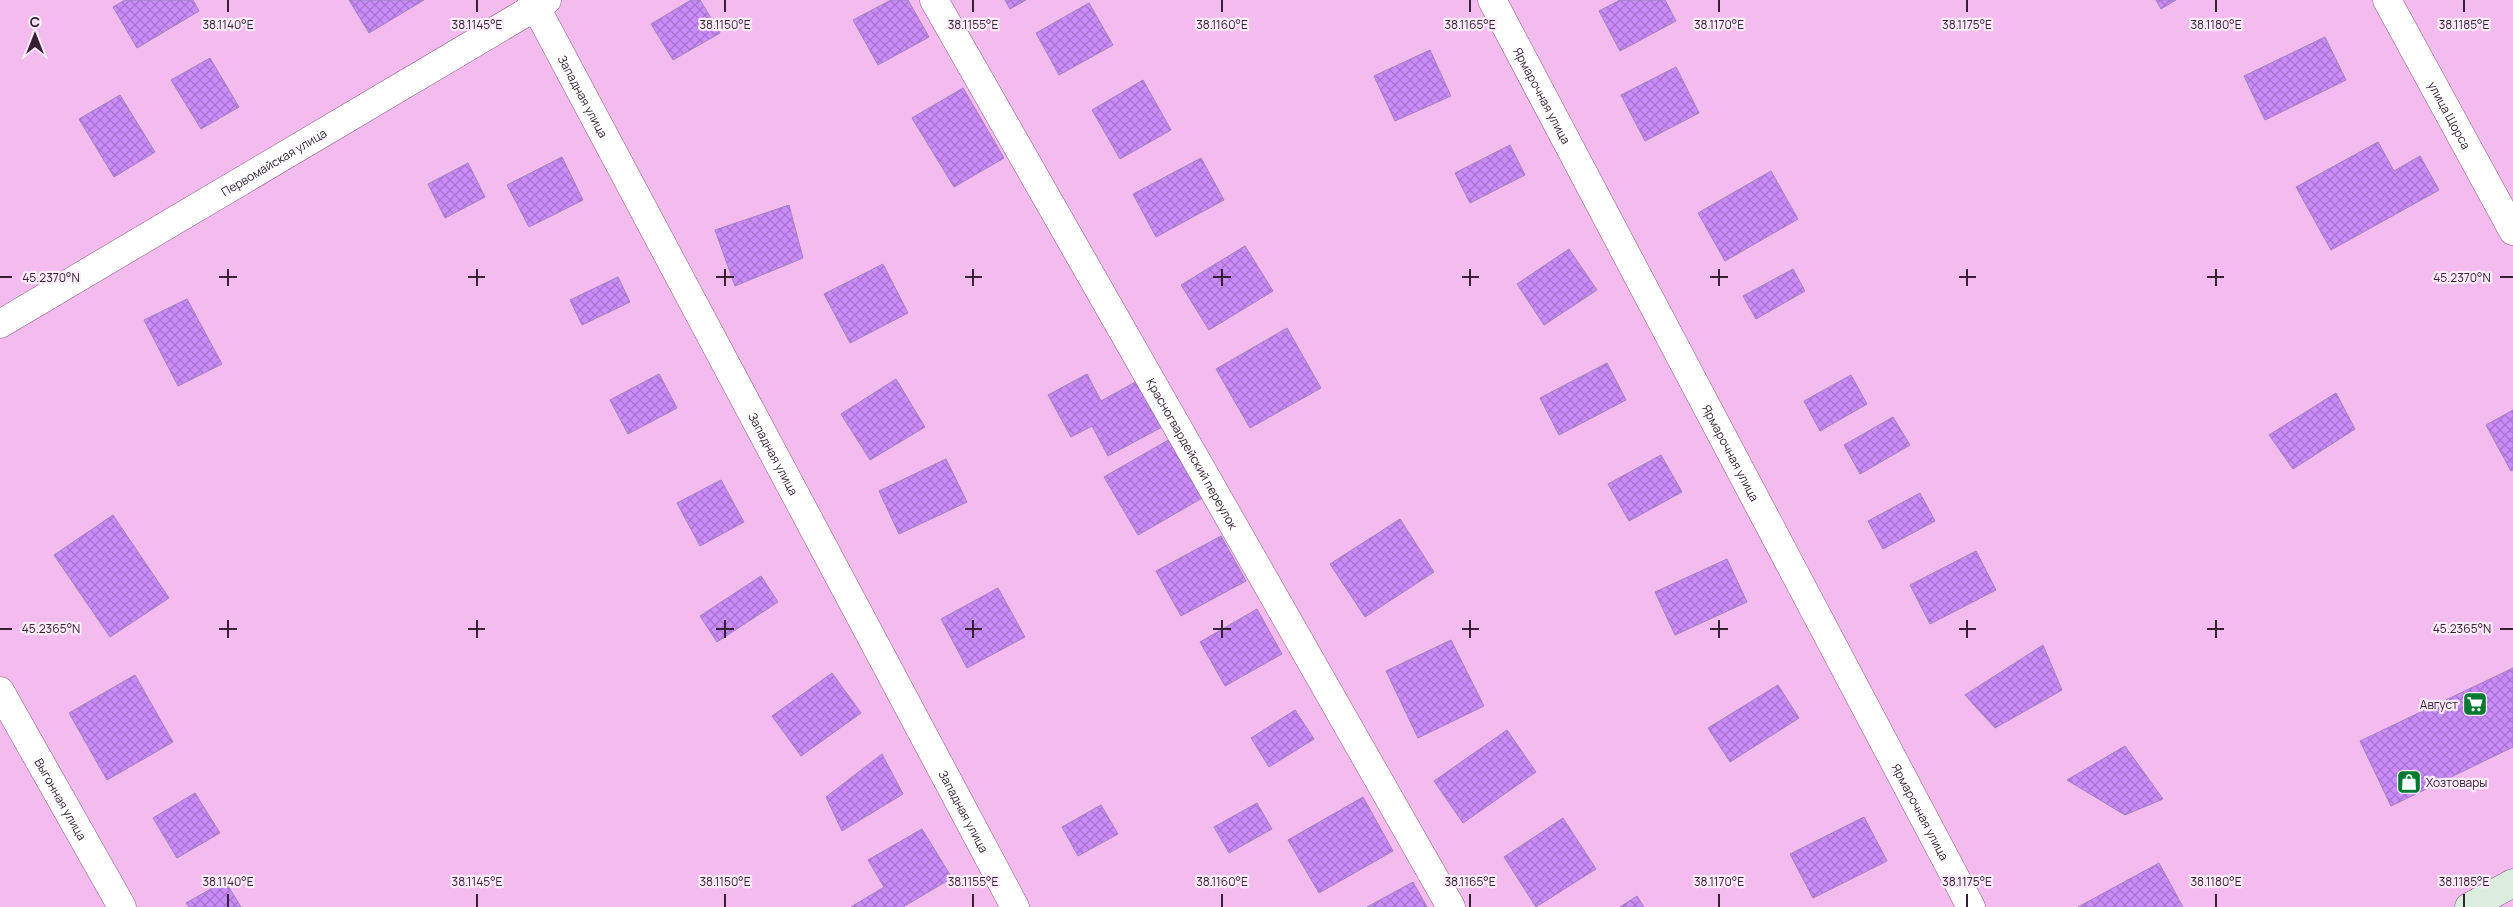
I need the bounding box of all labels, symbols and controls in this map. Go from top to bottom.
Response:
north arrow [10,10,60,60]
text: С [30,12,40,31]
text: 38.1140°E [202,16,254,33]
text: 38.1145°E [452,16,503,33]
text: 38.1150°E [699,16,751,33]
text: 38.1155°E [948,16,998,33]
text: 38.1160°E [1196,16,1248,33]
text: 38.1165°E [1444,16,1496,33]
text: 38.1170°E [1694,16,1744,33]
text: 38.1175°E [1942,16,1992,33]
text: 38.1180°E [2190,16,2242,33]
text: 38.1185°E [2439,16,2490,33]
street label: Ярмарочная улица [1510,44,1575,147]
street label: Западная улица [554,52,612,140]
street label: улица Щорса [2424,78,2475,152]
street label: Первомайская улица [218,124,330,200]
text: 45.2370°N [22,269,80,286]
text: 45.2370°N [2433,269,2491,286]
street label: Красногвардейский переулок [1143,375,1243,533]
street label: Ярмарочная улица [1699,401,1764,504]
street label: Западная улица [745,409,803,498]
text: 45.2365°N [22,620,80,637]
text: 45.2365°N [2433,620,2491,637]
supermarket icon: Август [2462,691,2488,717]
place label: Август [2420,696,2458,713]
street label: Выгонная улица [31,755,91,843]
street label: Ярмарочная улица [1888,760,1953,863]
street label: Западная улица [935,767,993,855]
shop icon: Хозтовары [2396,769,2422,795]
place label: Хозтовары [2426,774,2487,791]
text: 38.1140°E [202,873,254,890]
text: 38.1145°E [452,873,503,890]
text: 38.1150°E [699,873,751,890]
text: 38.1155°E [948,873,998,890]
text: 38.1160°E [1196,873,1248,890]
text: 38.1165°E [1444,873,1496,890]
text: 38.1170°E [1694,873,1744,890]
text: 38.1175°E [1942,873,1992,890]
text: 38.1180°E [2190,873,2242,890]
text: 38.1185°E [2439,873,2490,890]

